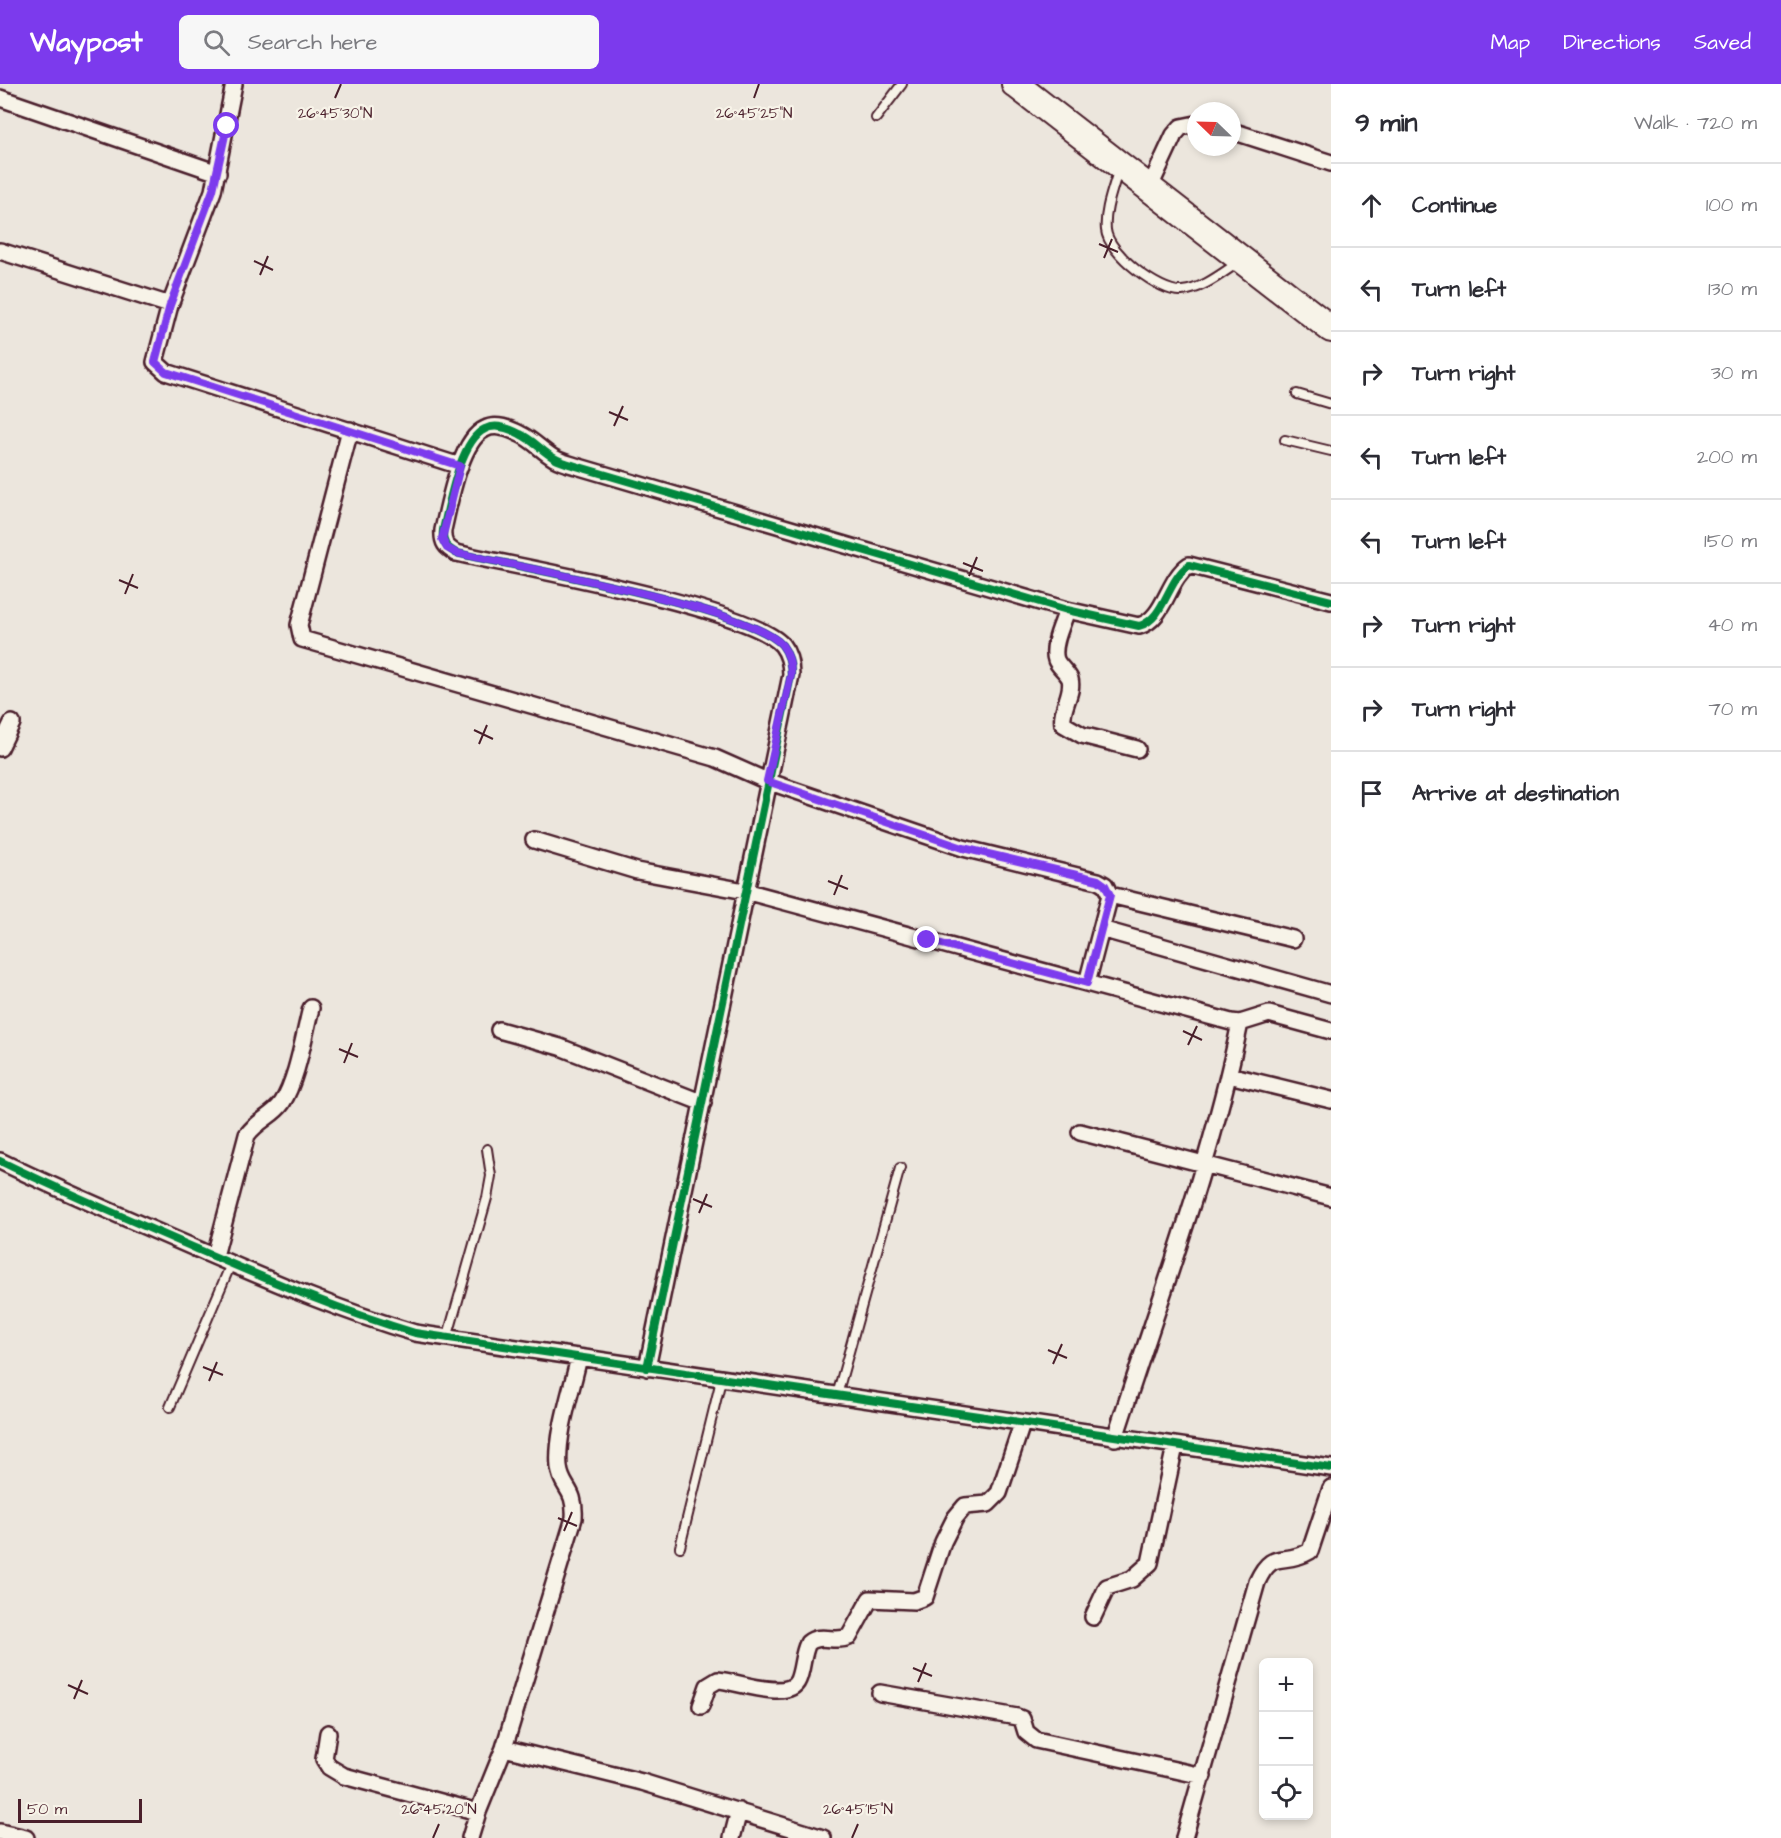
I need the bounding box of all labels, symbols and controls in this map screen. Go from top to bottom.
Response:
search box [179,15,599,69]
text: Waypost [30,23,143,62]
icon: search [200,26,233,59]
text: Search here [248,27,378,58]
text: Map [1490,28,1530,57]
text: Directions [1563,28,1661,57]
text: Saved [1694,28,1751,57]
north arrow [1187,102,1241,156]
text: 26°45'30"N [298,103,372,124]
text: 26°45'25"N [716,103,792,124]
text: 9 min [1355,105,1417,141]
text: Walk · 720 m [1634,109,1757,137]
route start [213,112,239,138]
icon: ahead [1355,189,1388,222]
text: Continue [1412,190,1497,221]
text: 100 m [1706,191,1757,219]
icon: left [1355,273,1388,306]
text: Turn left [1412,274,1506,305]
text: 130 m [1708,275,1757,303]
icon: right [1355,357,1388,390]
text: Turn right [1412,358,1515,389]
text: 30 m [1711,359,1757,387]
icon: left [1355,441,1388,474]
text: Turn left [1412,442,1506,473]
text: 200 m [1697,443,1757,471]
icon: left [1355,525,1388,558]
text: Turn left [1412,526,1506,557]
text: 150 m [1704,527,1757,555]
icon: right [1355,609,1388,642]
text: Turn right [1412,610,1515,641]
text: 40 m [1707,611,1757,639]
icon: right [1355,693,1388,726]
text: Turn right [1412,694,1515,725]
text: 70 m [1709,695,1757,723]
icon: arrive [1355,777,1388,810]
text: Arrive at destination [1412,778,1619,809]
route end [913,926,939,952]
map controls [1259,1658,1313,1820]
button: + [1259,1658,1313,1712]
button: − [1259,1712,1313,1766]
button: locate [1259,1766,1313,1820]
scale bar [18,1796,142,1824]
text: 50 m [27,1798,67,1820]
text: 26°45'20"N [401,1799,477,1820]
text: 26°45'15"N [823,1799,893,1820]

